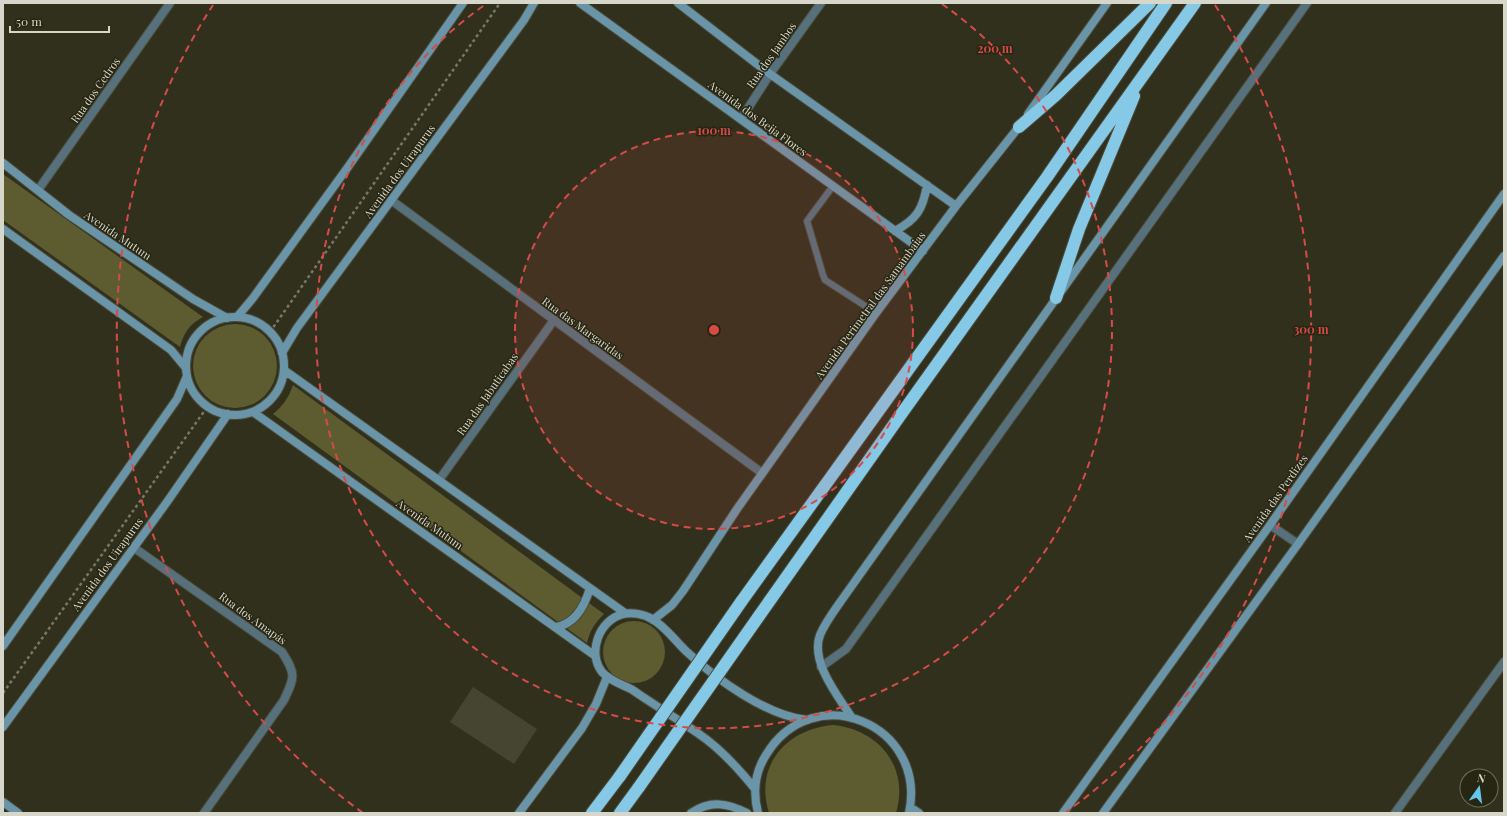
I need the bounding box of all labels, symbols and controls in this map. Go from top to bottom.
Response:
scale bar [10,8,109,34]
text: 50 m [16,13,42,29]
street label: Rua dos Jambos [743,19,799,91]
text: 200 m [977,40,1013,56]
street label: Rua dos Cedros [67,54,123,126]
street label: Avenida dos Beija Flores [705,76,811,159]
street label: Avenida dos Uirapurus [359,121,438,222]
text: 100 m [697,122,731,138]
street label: Avenida Mutum [81,206,155,263]
street label: Avenida Perimetral das Samambaias [811,228,929,383]
street label: Rua das Margaridas [539,293,627,363]
text: 300 m [1294,321,1329,337]
centre of rings [707,323,721,337]
street label: Rua das Jabuticabas [453,350,521,438]
street label: Avenida das Perdizes [1239,451,1311,545]
street label: Avenida Mutum [393,495,466,553]
street label: Avenida dos Uirapurus [67,514,146,615]
street label: Rua dos Amapás [216,588,290,648]
north arrow [1459,768,1499,808]
text: N [1476,770,1487,786]

